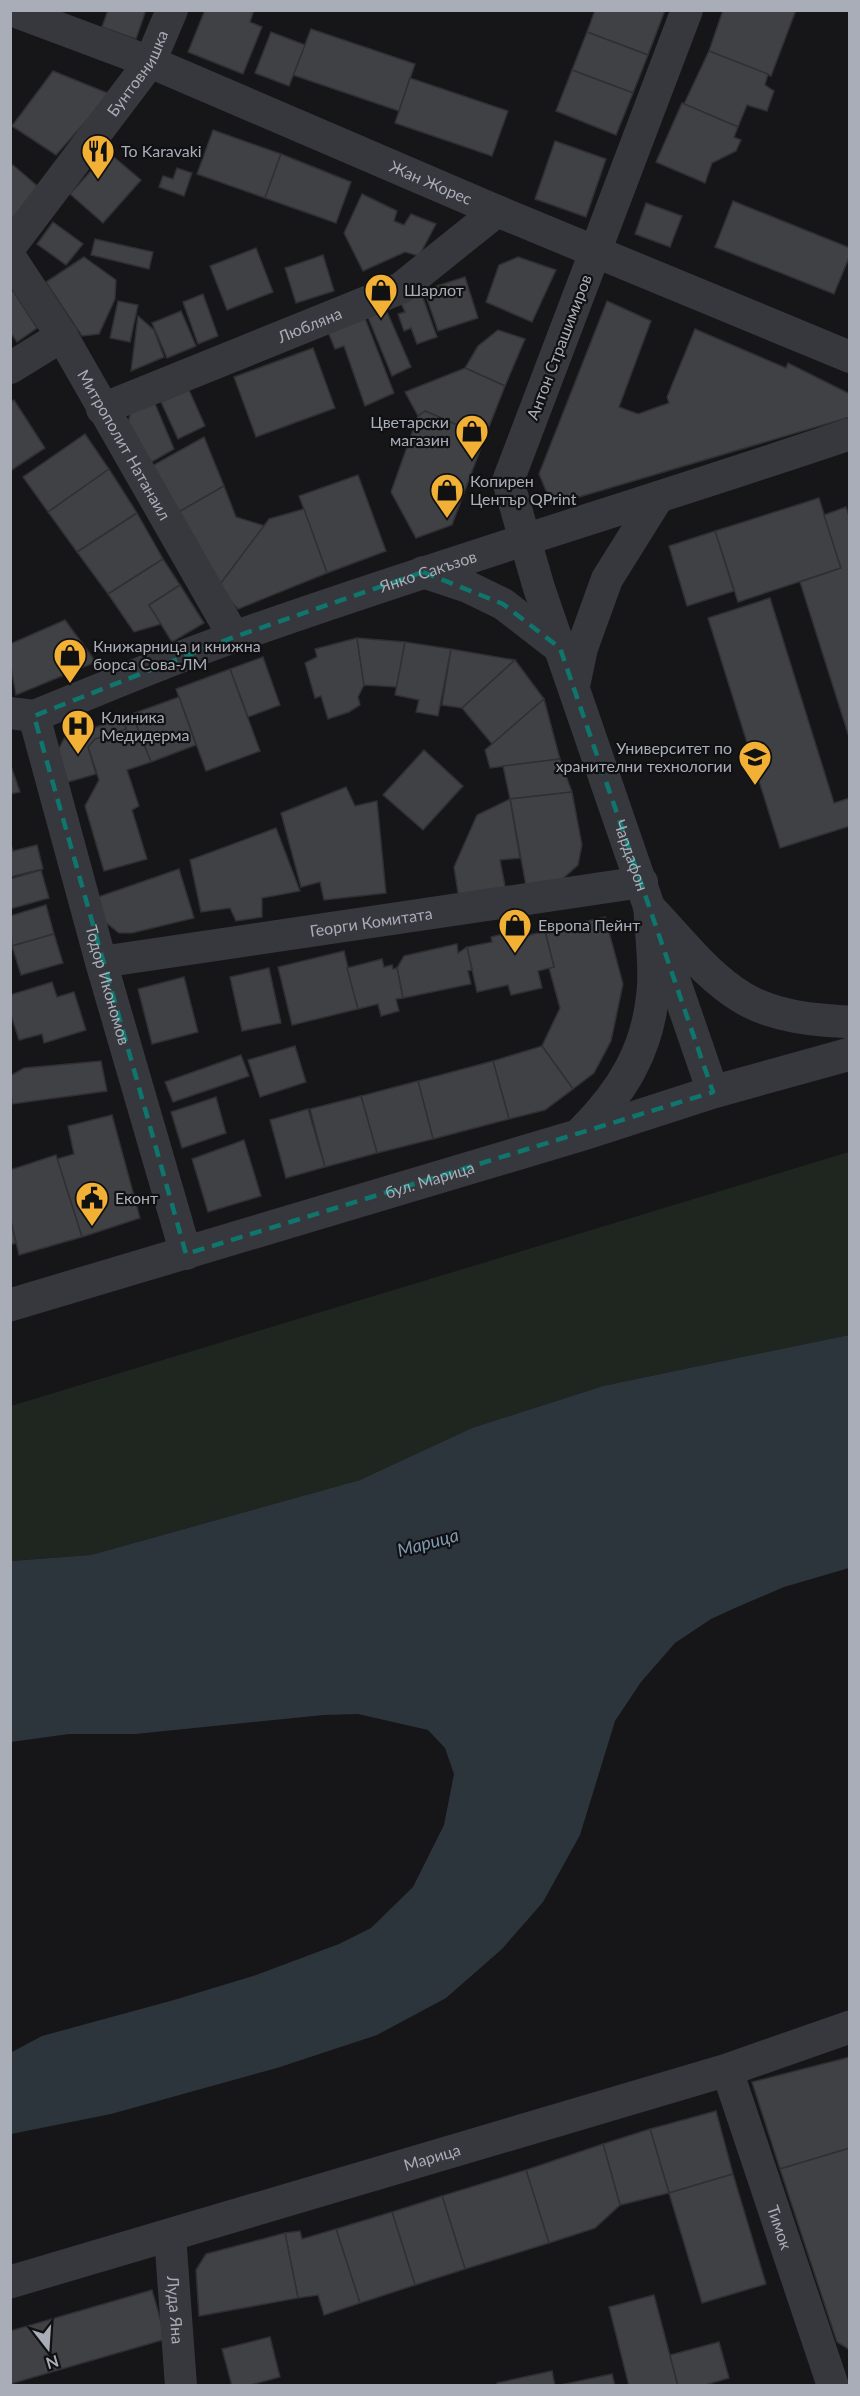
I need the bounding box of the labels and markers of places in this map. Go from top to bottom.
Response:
restaurant icon: To Karavaki [80,133,116,180]
place label: To Karavaki [121,141,202,160]
shop icon: Шарлот [363,272,399,319]
place label: Шарлот [404,280,464,299]
place label: Цветарски магазин [370,412,449,449]
shop icon: Цветарски магазин [454,413,490,460]
place label: Копирен Център QPrint [470,471,577,508]
shop icon: Копирен Център QPrint [429,472,465,519]
place label: Книжарница и книжна борса Сова-ЛМ [93,636,261,673]
shop icon: Книжарница и книжна борса Сова-ЛМ [52,637,88,684]
place label: Клиника Медидерма [101,707,190,744]
hospital icon: Клиника Медидерма [60,708,96,755]
place label: Университет по хранителни технологии [556,738,732,775]
school or university icon: Университет по хранителни технологии [737,739,773,786]
shop icon: Европа Пейнт [497,907,533,954]
place label: Европа Пейнт [538,915,640,934]
public building icon: Еконт [74,1180,110,1227]
place label: Еконт [115,1188,158,1207]

